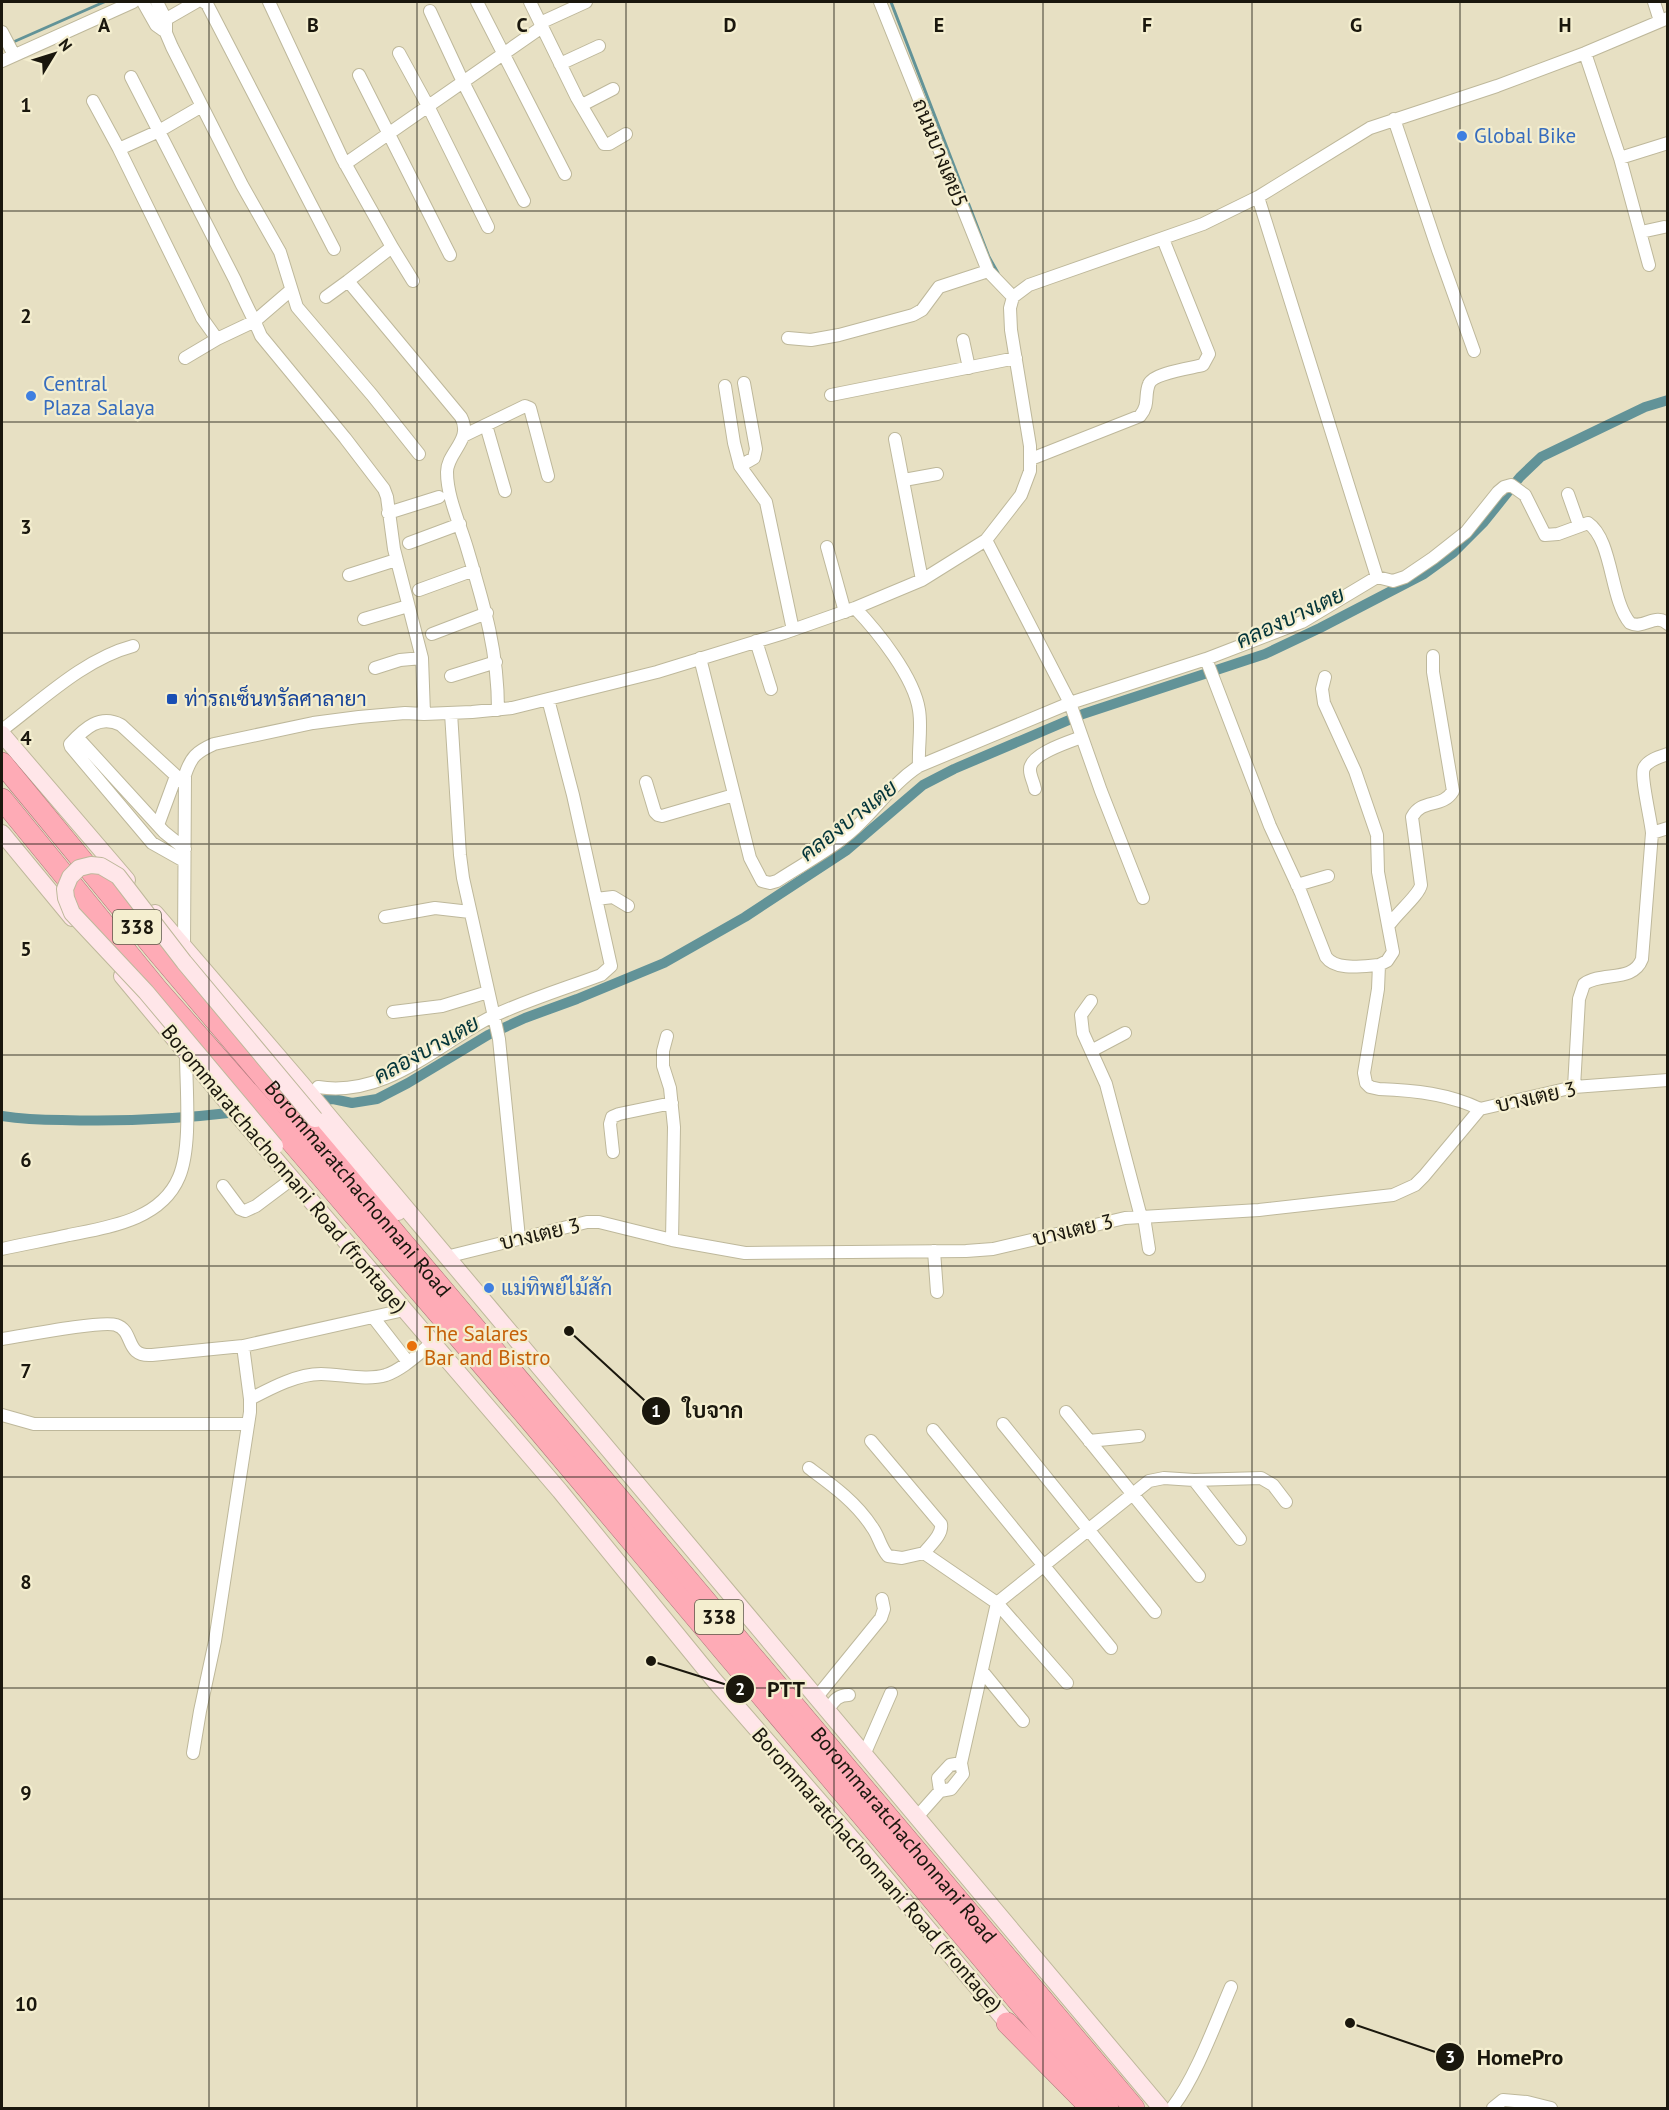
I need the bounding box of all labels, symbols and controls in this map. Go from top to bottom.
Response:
text: A [98,12,111,38]
text: B [307,12,319,38]
text: C [516,12,528,38]
text: D [724,12,737,38]
text: E [934,12,944,38]
text: F [1142,12,1152,38]
text: G [1350,12,1362,38]
text: H [1558,12,1572,38]
north arrow [24,24,84,84]
text: N [55,34,77,55]
text: 1 [20,92,32,118]
street label: ถนนบางเตย5 [906,94,975,211]
place label: Global Bike [1474,122,1576,149]
marker: Global Bike [1455,129,1469,143]
text: 2 [20,303,32,329]
place label: Central Plaza Salaya [43,370,155,421]
marker: Central Plaza Salaya [24,389,38,403]
text: 3 [20,514,32,540]
water label: คลองบางเตย [1231,580,1349,654]
place label: ท่ารถเซ็นทรัลศาลายา [184,684,367,712]
marker: ท่ารถเซ็นทรัลศาลายา [165,692,179,706]
text: 4 [20,725,32,751]
water label: คลองบางเตย [793,773,903,867]
road number: 338 [113,910,161,944]
text: 5 [20,936,32,962]
water label: คลองบางเตย [368,1008,484,1089]
street label: Borommaratchachonnani Road (frontage) [156,1020,412,1318]
street label: บางเตย 3 [1493,1075,1579,1118]
street label: Borommaratchachonnani Road [260,1076,456,1302]
text: 6 [20,1147,32,1173]
street label: บางเตย 3 [1030,1207,1116,1252]
street label: บางเตย 3 [497,1211,583,1256]
place label: แม่ทิพย์ไม้สัก [501,1274,612,1301]
marker: แม่ทิพย์ไม้สัก [482,1281,496,1295]
place label: The Salares Bar and Bistro [424,1320,550,1371]
marker: The Salares Bar and Bistro [405,1339,419,1353]
text: 7 [20,1358,32,1384]
callout: ใบจาก [641,1391,755,1431]
text: ใบจาก [681,1396,743,1424]
text: 1 [651,1399,661,1422]
text: 8 [20,1569,32,1595]
road number: 338 [695,1600,743,1634]
callout: PTT [725,1669,817,1709]
text: PTT [767,1675,805,1703]
text: 2 [735,1677,745,1700]
street label: Borommaratchachonnani Road [805,1721,1003,1949]
street label: Borommaratchachonnani Road (frontage) [746,1722,1008,2018]
text: 9 [20,1780,32,1806]
text: 10 [15,1991,37,2017]
callout: HomePro [1435,2037,1576,2077]
text: HomePro [1477,2043,1563,2071]
text: 3 [1445,2045,1455,2068]

